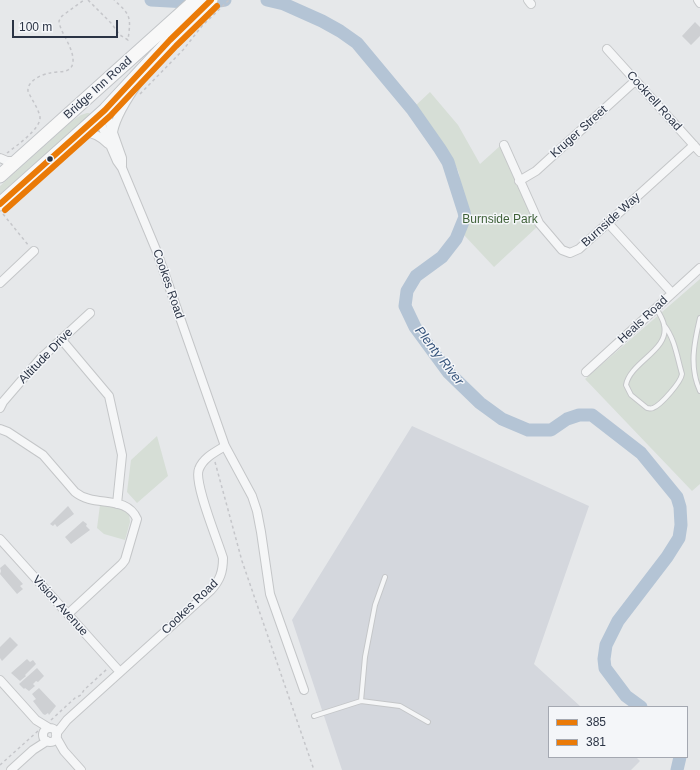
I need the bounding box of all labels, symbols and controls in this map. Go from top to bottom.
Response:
scale bar [14,12,120,38]
text: 100 m [19,20,52,34]
street label: Bridge Inn Road [61,54,135,122]
street label: Cockrell Road [623,68,685,134]
street label: Kruger Street [548,103,610,161]
unlabelled marker [45,154,55,164]
street label: Burnside Way [579,190,643,250]
park label: Burnside Park [462,213,538,227]
street label: Cookes Road [149,247,187,321]
street label: Heals Road [615,293,671,347]
water label: Plenty River [411,324,467,388]
street label: Altitude Drive [16,325,76,387]
street label: Vision Avenue [29,573,91,639]
street label: Cookes Road [159,577,221,637]
legend [548,706,688,758]
text: 385 [586,715,606,729]
text: 381 [586,735,606,749]

